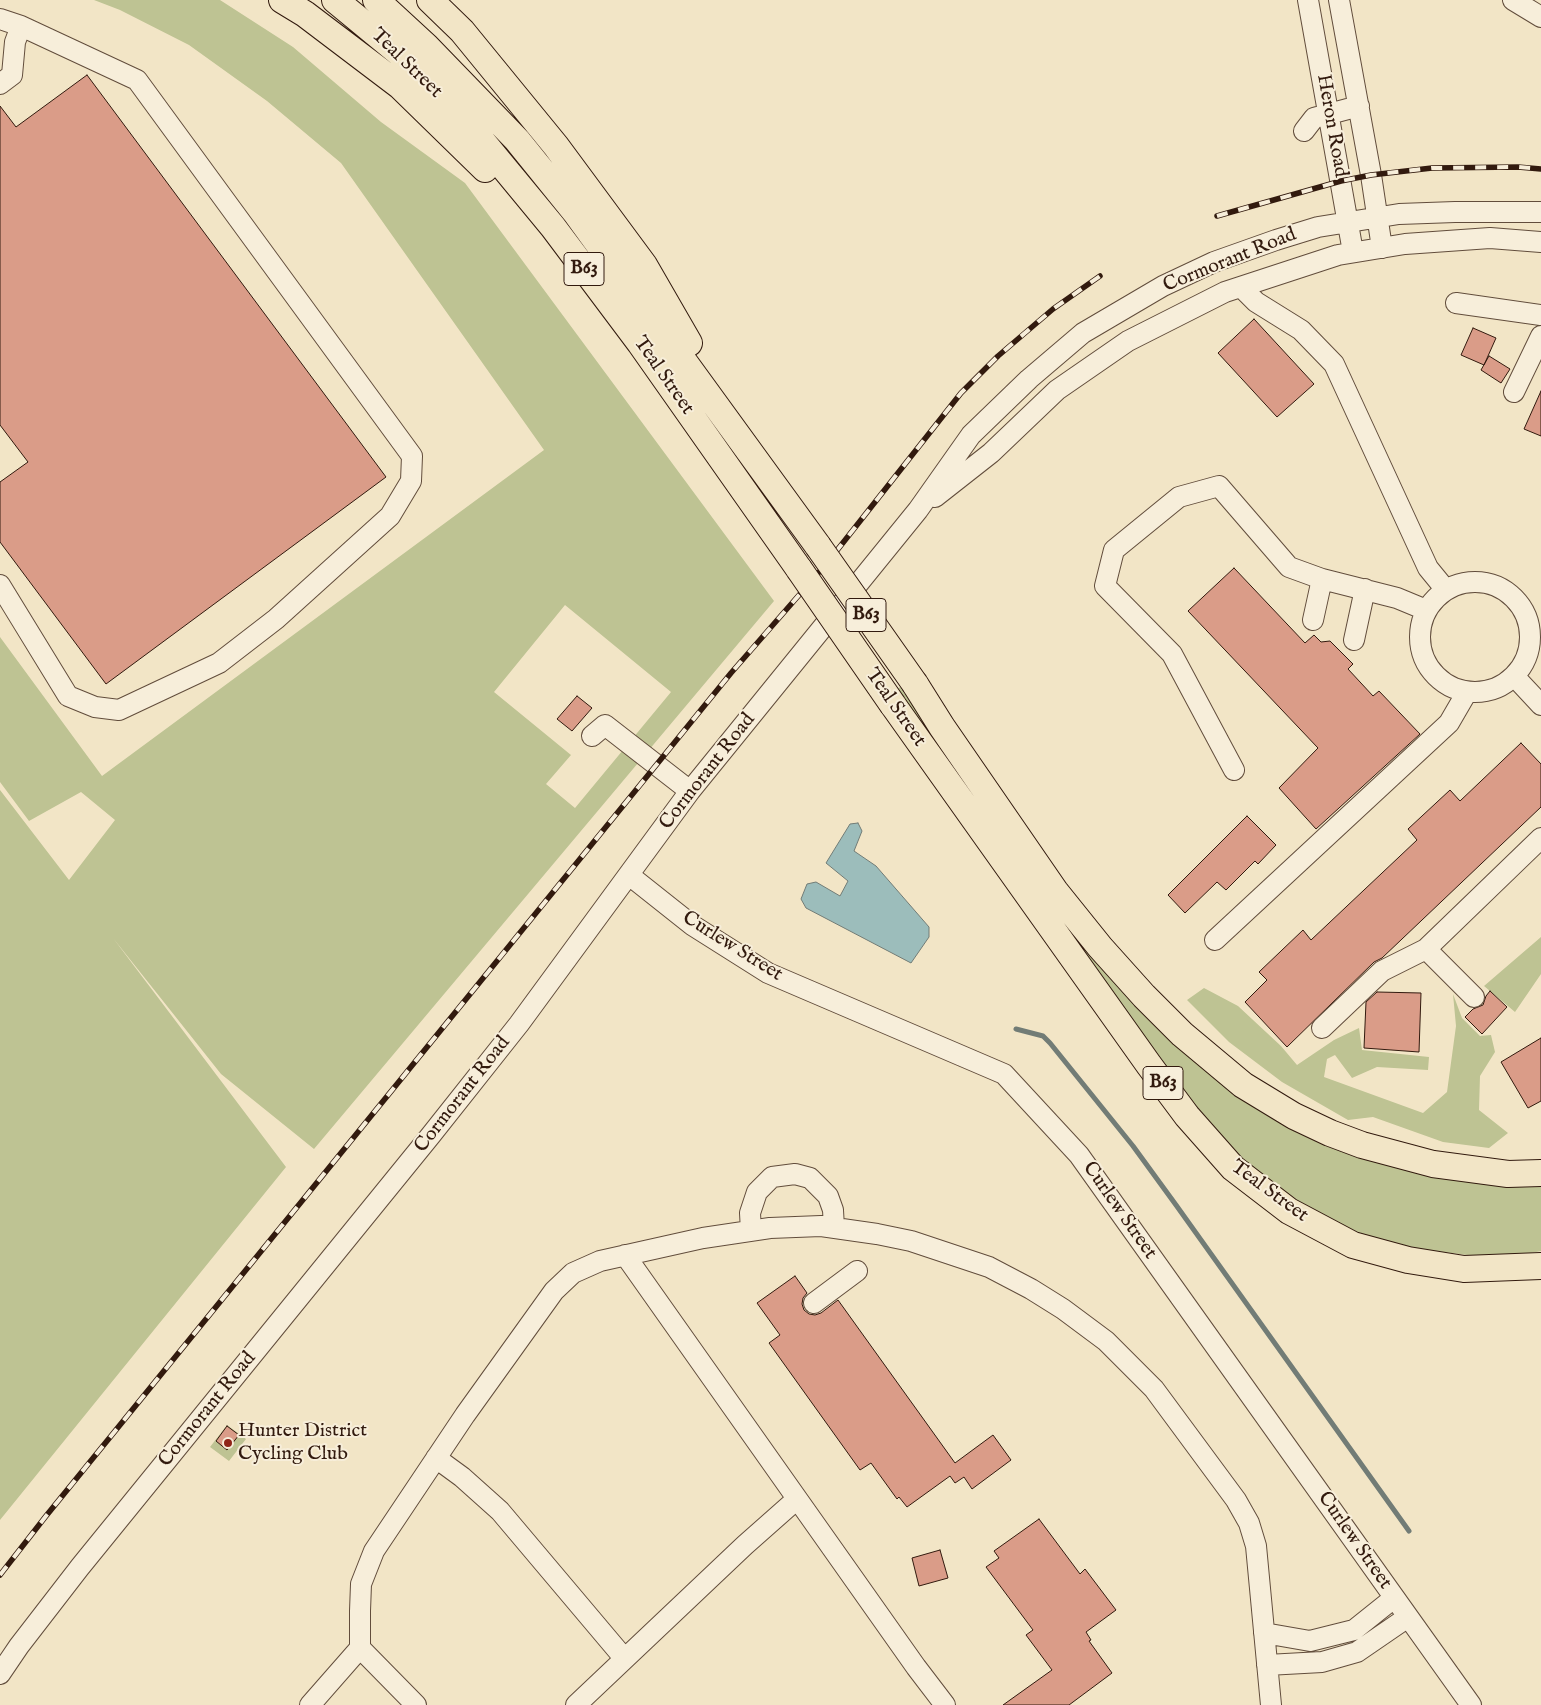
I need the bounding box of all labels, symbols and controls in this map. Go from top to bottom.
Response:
street label: Teal Street [365,24,447,104]
street label: Heron Road [1310,73,1352,179]
street label: Cormorant Road [1160,223,1300,299]
road number: B63 [564,252,604,286]
street label: Teal Street [627,332,699,420]
road number: B63 [846,598,886,632]
street label: Teal Street [859,664,931,752]
street label: Cormorant Road [655,709,761,835]
street label: Curlew Street [677,907,787,987]
street label: Cormorant Road [410,1032,516,1158]
road number: B63 [1143,1066,1183,1100]
street label: Teal Street [1225,1156,1313,1228]
street label: Curlew Street [1077,1158,1161,1264]
street label: Cormorant Road [154,1347,262,1473]
place label: Hunter District Cycling Club [238,1420,367,1467]
marker: Hunter District Cycling Club [222,1437,234,1449]
street label: Curlew Street [1312,1488,1396,1594]

